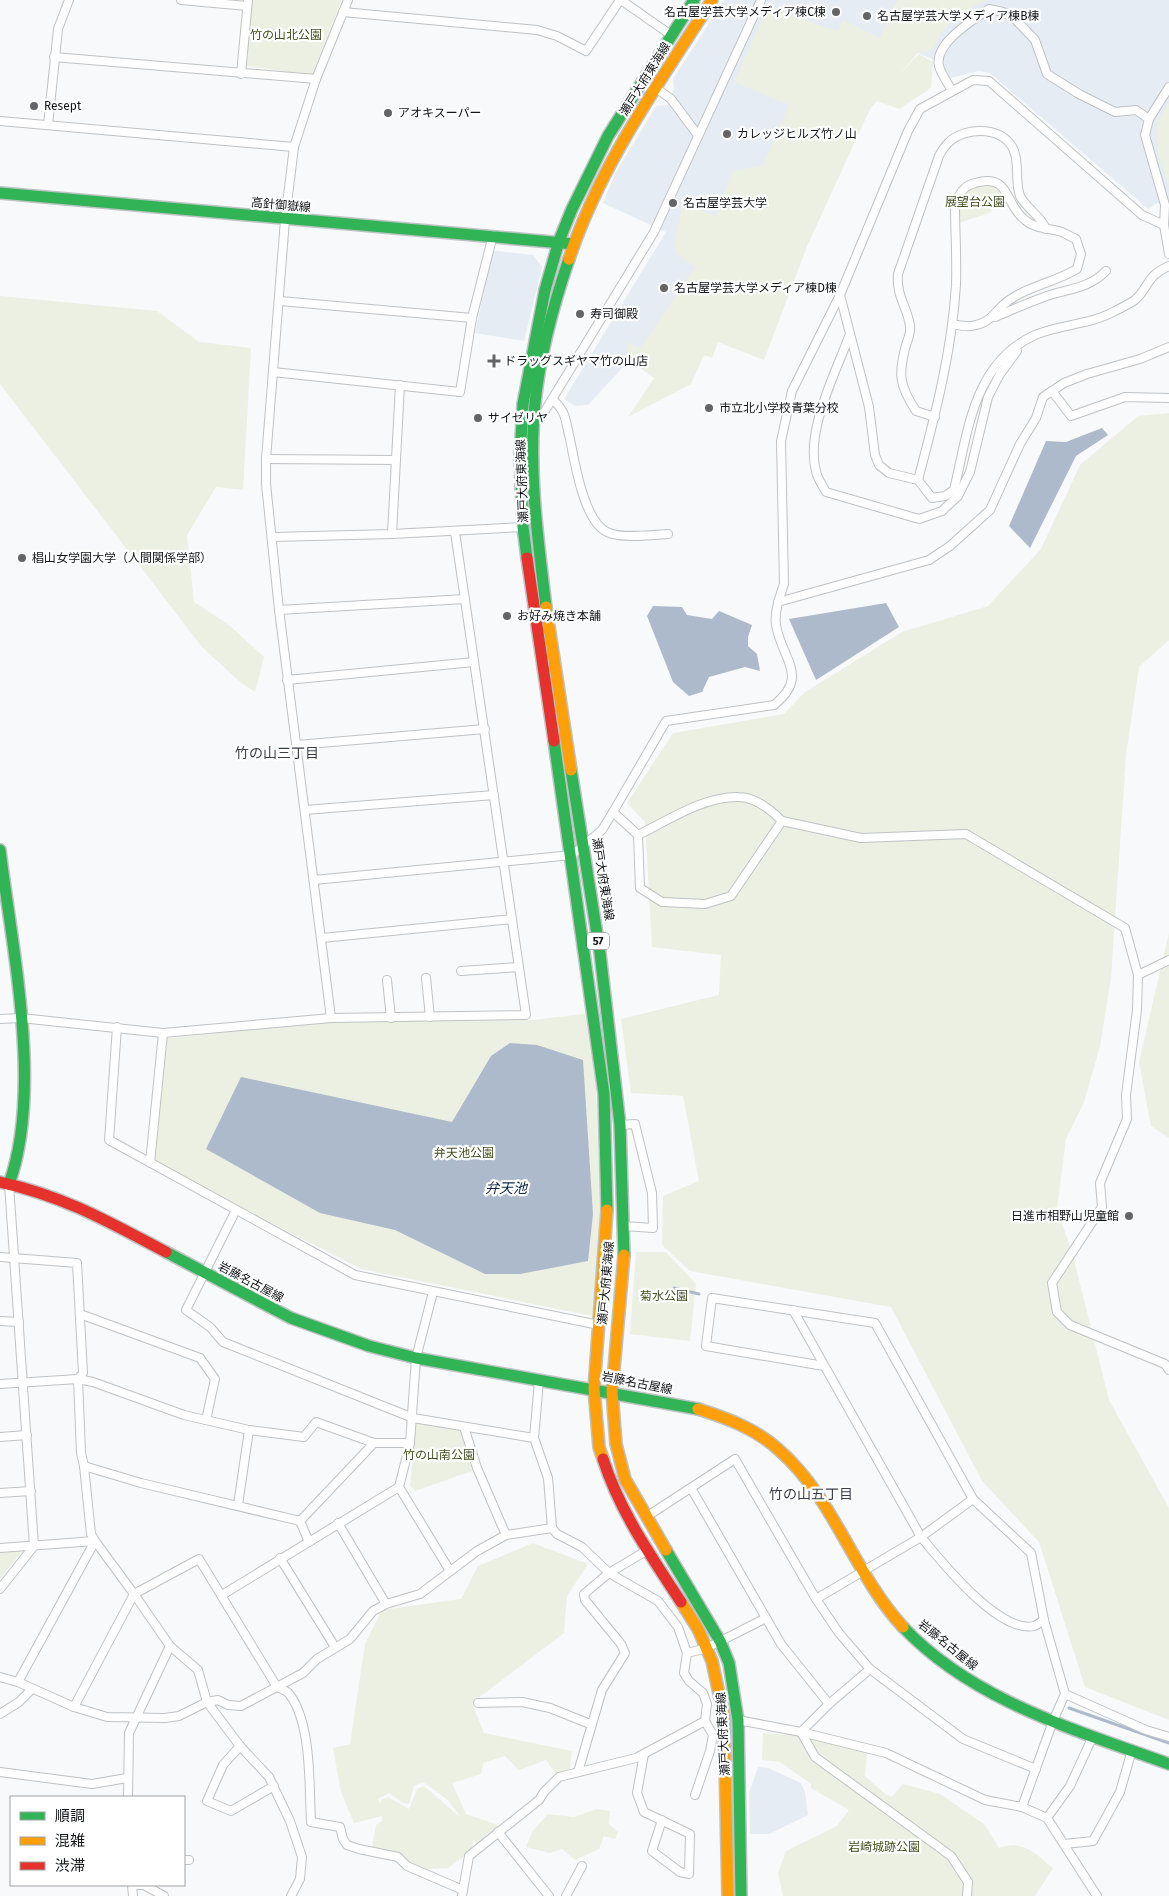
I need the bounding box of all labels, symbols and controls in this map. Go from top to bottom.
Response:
place label: 名古屋学芸大学メディア棟C棟 [664,5,826,19]
marker: 名古屋学芸大学メディア棟C棟 [830,6,842,18]
place label: 名古屋学芸大学メディア棟B棟 [877,9,1039,23]
marker: 名古屋学芸大学メディア棟B棟 [861,10,873,22]
park label: 竹の山北公園 [250,28,322,42]
street label: 瀬戸大府東海線 [617,40,673,118]
place label: Resept [44,99,82,113]
marker: Resept [28,100,40,112]
place label: アオキスーパー [398,106,482,120]
marker: アオキスーパー [382,107,394,119]
place label: カレッジヒルズ竹ノ山 [737,127,857,141]
marker: カレッジヒルズ竹ノ山 [721,128,733,140]
street label: 高針御嶽線 [250,195,312,215]
park label: 展望台公園 [945,195,1005,209]
place label: 名古屋学芸大学 [683,196,767,210]
marker: 名古屋学芸大学 [667,197,679,209]
place label: 名古屋学芸大学メディア棟D棟 [674,281,837,295]
marker: 名古屋学芸大学メディア棟D棟 [658,282,670,294]
place label: 寿司御殿 [590,307,638,321]
marker: 寿司御殿 [574,308,586,320]
place label: ドラッグスギヤマ竹の山店 [504,354,648,368]
marker: ドラッグスギヤマ竹の山店 [488,355,500,367]
place label: 市立北小学校青葉分校 [719,401,839,415]
marker: 市立北小学校青葉分校 [703,402,715,414]
place label: サイゼリヤ [488,411,548,425]
marker: サイゼリヤ [472,412,484,424]
street label: 瀬戸大府東海線 [514,439,530,523]
place label: 椙山女学園大学（人間関係学部） [32,551,212,565]
marker: 椙山女学園大学（人間関係学部） [16,552,28,564]
place label: お好み焼き本舗 [517,609,601,623]
marker: お好み焼き本舗 [501,610,513,622]
district label: 竹の山三丁目 [235,745,319,762]
street label: 瀬戸大府東海線 [590,836,616,922]
road number: 57 [587,932,609,949]
park label: 弁天池公園 [434,1146,494,1160]
water label: 弁天池 [485,1180,529,1197]
place label: 日進市相野山児童館 [1011,1209,1119,1223]
marker: 日進市相野山児童館 [1123,1210,1135,1222]
street label: 瀬戸大府東海線 [595,1241,617,1325]
street label: 岩藤名古屋線 [216,1259,286,1305]
park label: 菊水公園 [640,1289,688,1303]
street label: 岩藤名古屋線 [600,1369,674,1397]
park label: 竹の山南公園 [403,1448,475,1462]
district label: 竹の山五丁目 [769,1486,853,1503]
street label: 岩藤名古屋線 [916,1617,980,1673]
street label: 瀬戸大府東海線 [714,1692,732,1776]
legend [10,1796,185,1886]
text: 順調 [55,1807,85,1825]
text: 混雑 [55,1832,85,1850]
park label: 岩崎城跡公園 [848,1840,920,1854]
text: 渋滞 [55,1857,85,1875]

